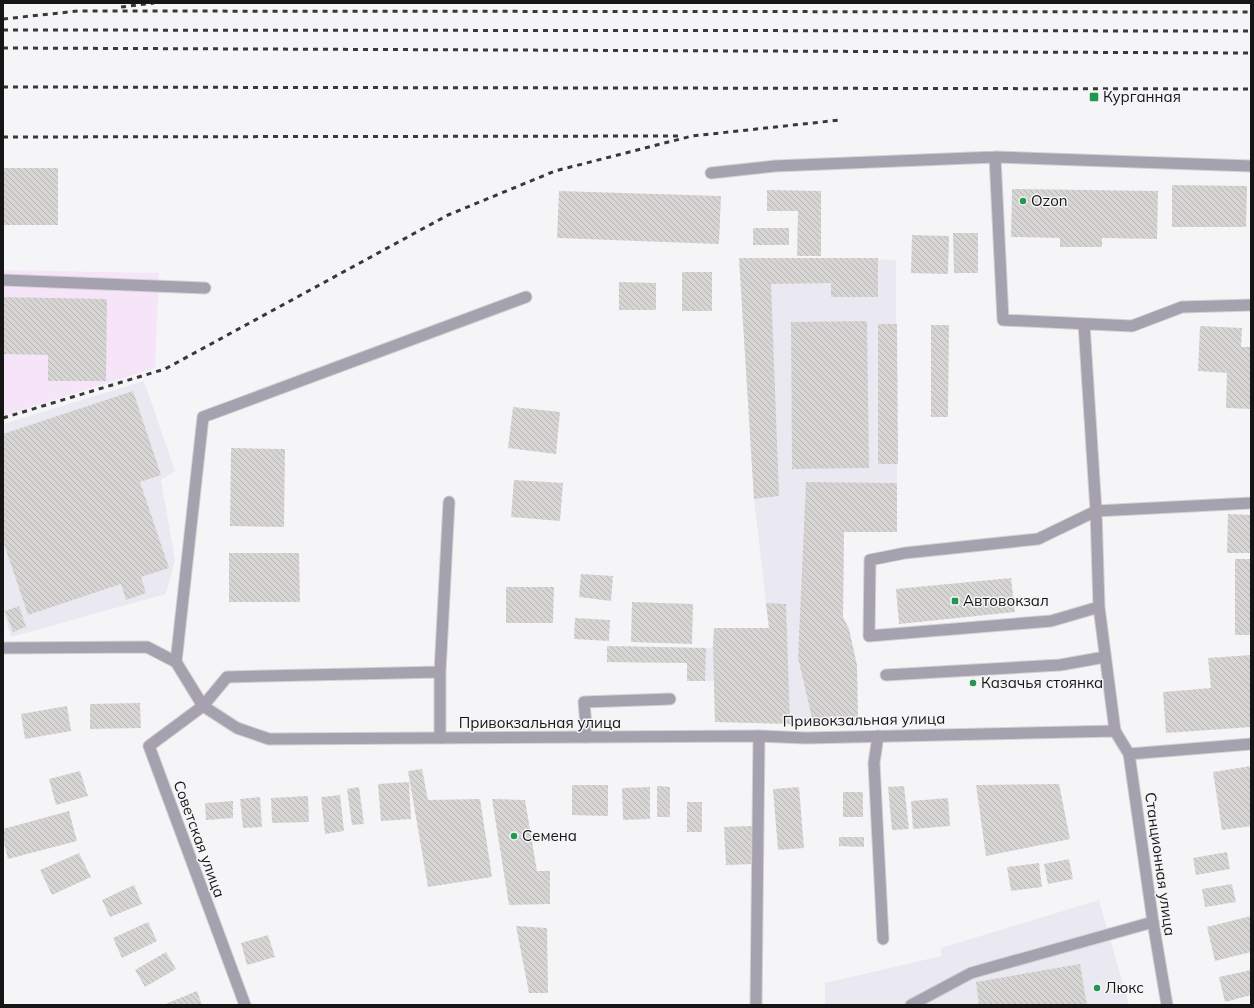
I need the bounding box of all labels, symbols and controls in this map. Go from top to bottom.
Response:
place label: Курганная [1103,87,1181,106]
marker: Курганная [1088,91,1100,103]
place label: Ozon [1031,191,1068,210]
marker: Ozon [1018,196,1028,206]
place label: Автовокзал [963,591,1049,610]
marker: Автовокзал [950,596,960,606]
place label: Казачья стоянка [981,673,1103,692]
marker: Казачья стоянка [968,678,978,688]
street label: Привокзальная улица [783,709,945,730]
street label: Привокзальная улица [459,713,621,732]
street label: Советская улица [170,778,229,900]
street label: Станционная улица [1141,791,1180,937]
place label: Семена [522,826,577,845]
marker: Семена [509,831,519,841]
place label: Люкс [1105,978,1144,997]
marker: Люкс [1092,983,1102,993]

